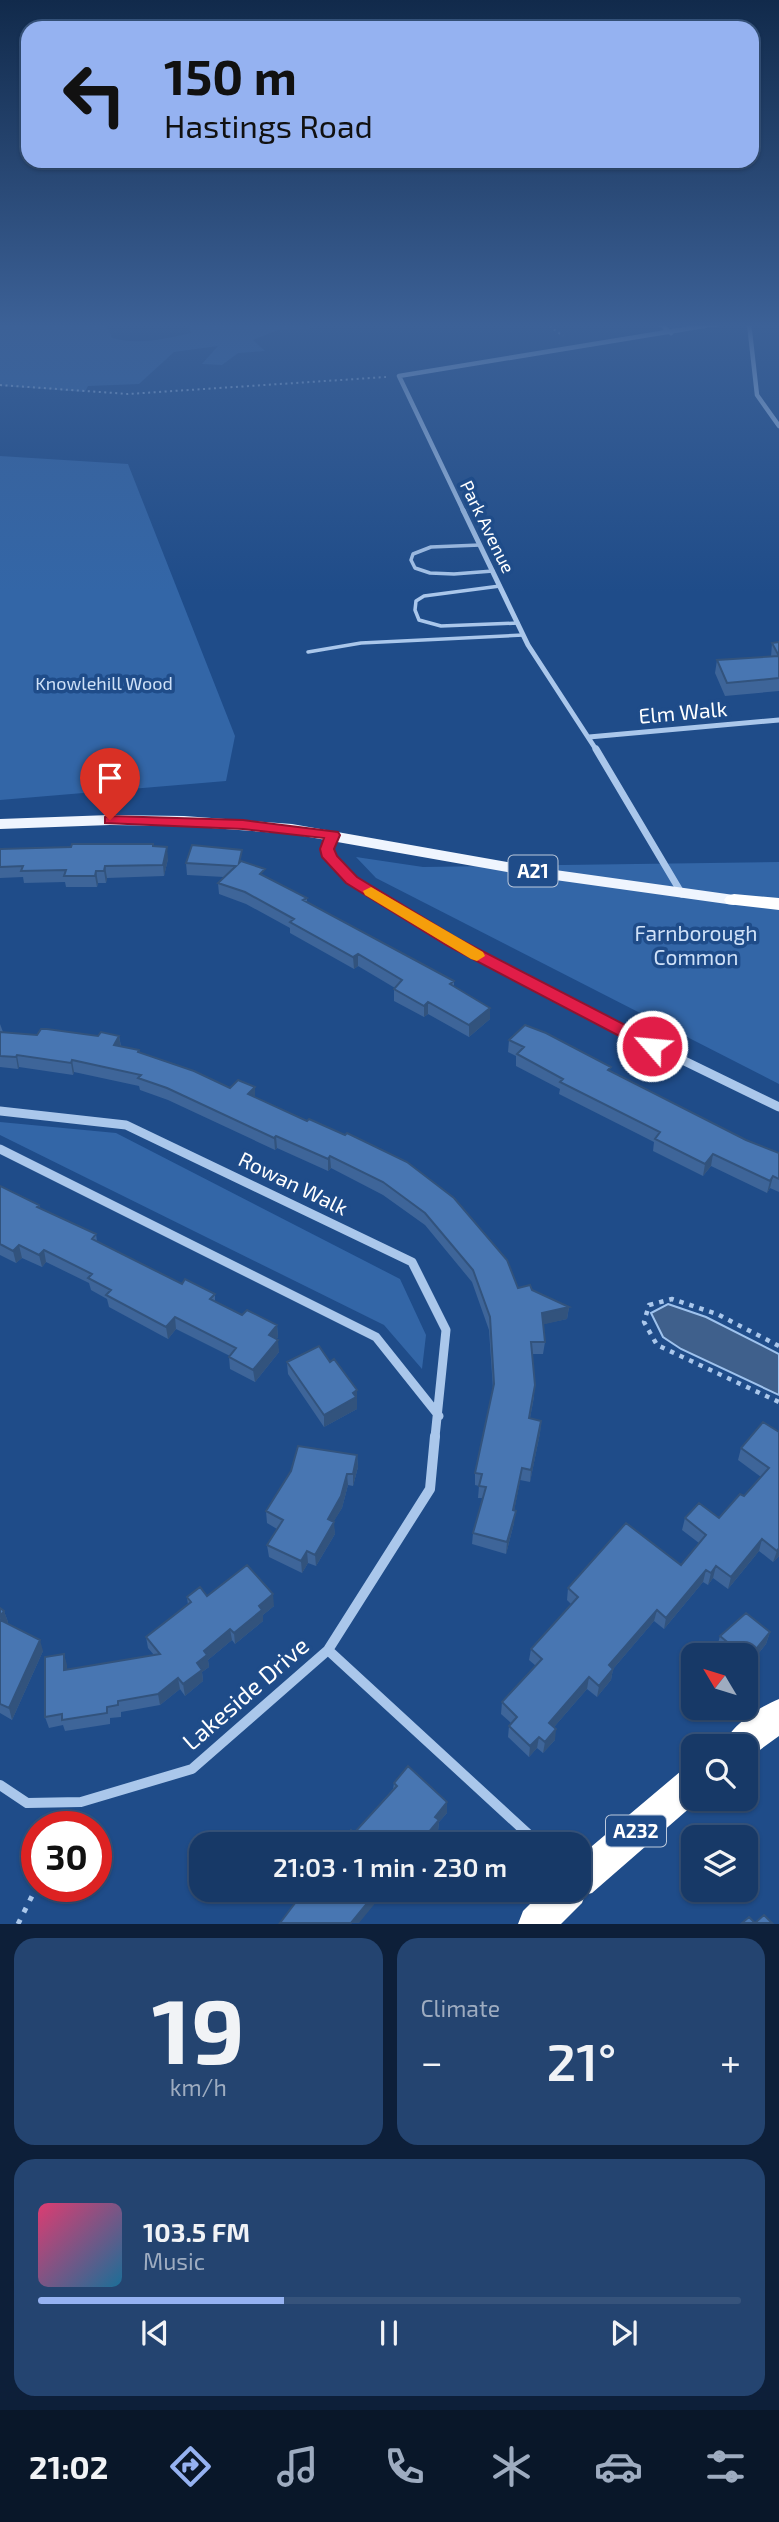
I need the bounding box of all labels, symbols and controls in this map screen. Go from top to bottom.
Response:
text: 150 m [164,46,297,105]
icon: left [49,49,140,140]
text: Hastings Road [164,106,373,144]
street label: Park Avenue [456,477,520,577]
park label: Knowlehill Wood [35,672,173,694]
street label: Elm Walk [637,695,729,728]
pin [80,748,140,820]
icon: arrive [91,759,129,797]
road number: A21 [508,856,558,886]
park label: Farnborough Common [635,920,757,969]
position arrow [615,1009,689,1083]
street label: Rowan Walk [235,1146,353,1220]
street label: Lakeside Drive [176,1630,314,1755]
north arrow [681,1643,758,1720]
map controls [681,1643,758,1902]
button: search [681,1734,758,1811]
speed limit sign: 30 [21,1811,112,1902]
road number: A232 [606,1815,666,1846]
button: layers [681,1825,758,1902]
text: 21:03 · 1 min · 230 m [273,1851,507,1882]
text: 19 [152,1973,245,2082]
text: Climate [421,1994,500,2022]
text: 21° [546,2029,616,2091]
text: − [421,2038,443,2084]
text: + [720,2038,741,2084]
text: km/h [170,2073,227,2101]
text: 103.5 FM [143,2216,250,2247]
text: Music [143,2247,205,2275]
icon: previous [136,2314,174,2352]
icon: pause [370,2314,408,2352]
icon: next [605,2314,643,2352]
icon: directions [166,2442,215,2491]
icon: music [273,2442,322,2491]
icon: phone [380,2442,429,2491]
icon: climate [487,2442,536,2491]
icon: car [594,2442,643,2491]
icon: filters [701,2442,750,2491]
text: 21:02 [29,2447,108,2485]

